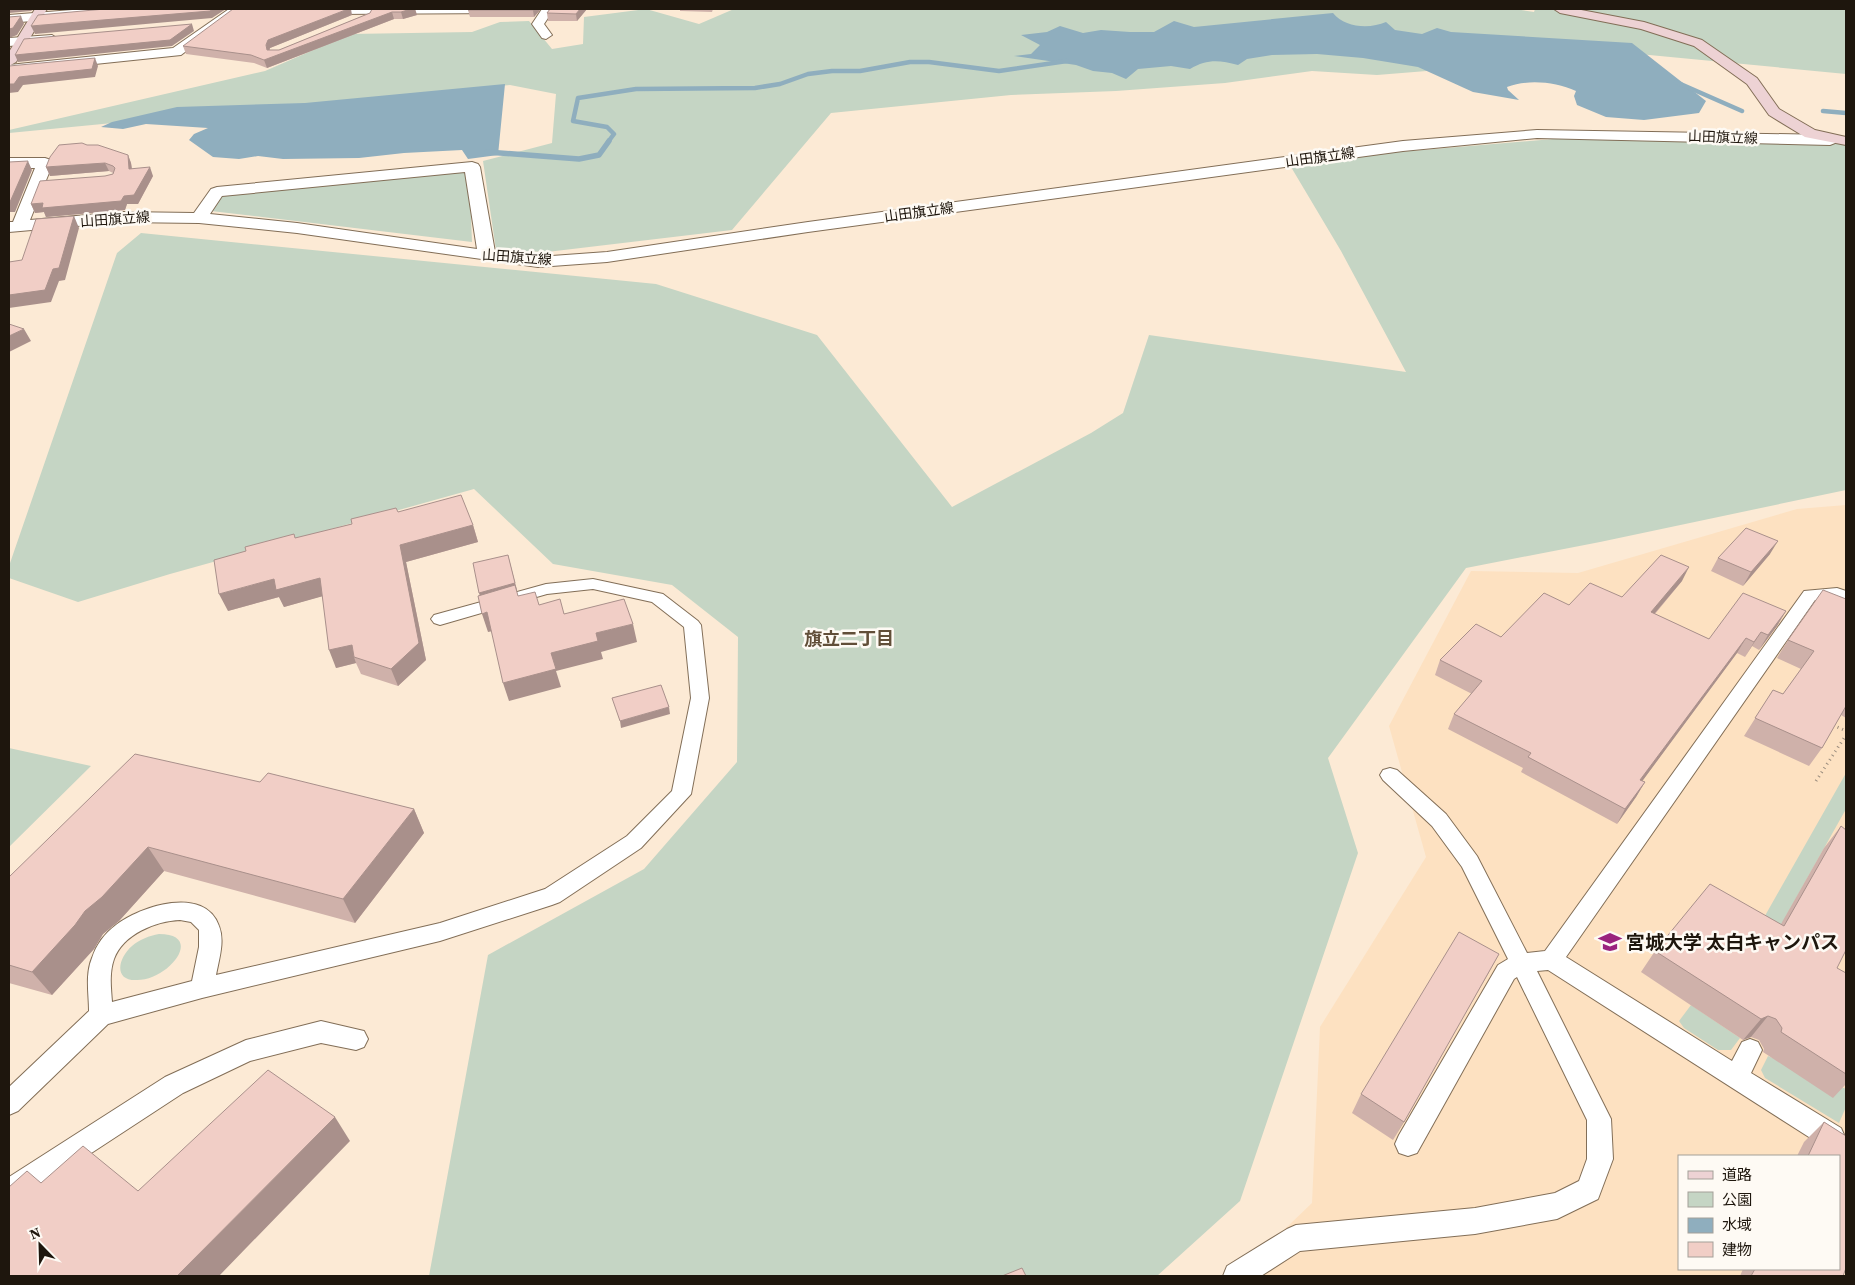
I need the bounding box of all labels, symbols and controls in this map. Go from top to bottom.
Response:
street label: 山田旗立線 [1688,126,1758,148]
street label: 山田旗立線 [1284,142,1356,172]
street label: 山田旗立線 [883,197,955,227]
street label: 山田旗立線 [79,207,151,231]
street label: 山田旗立線 [481,245,553,269]
district label: 旗立二丁目 [804,626,894,651]
school or university icon: 宮城大学 太白キャンパス [1597,929,1623,955]
place label: 宮城大学 太白キャンパス [1626,929,1839,955]
legend [1678,1155,1840,1270]
text: 道路 [1722,1164,1752,1185]
text: 公園 [1722,1189,1752,1210]
text: 水域 [1722,1214,1752,1235]
north arrow [15,1220,65,1270]
text: N [26,1222,44,1244]
text: 建物 [1722,1239,1752,1260]

